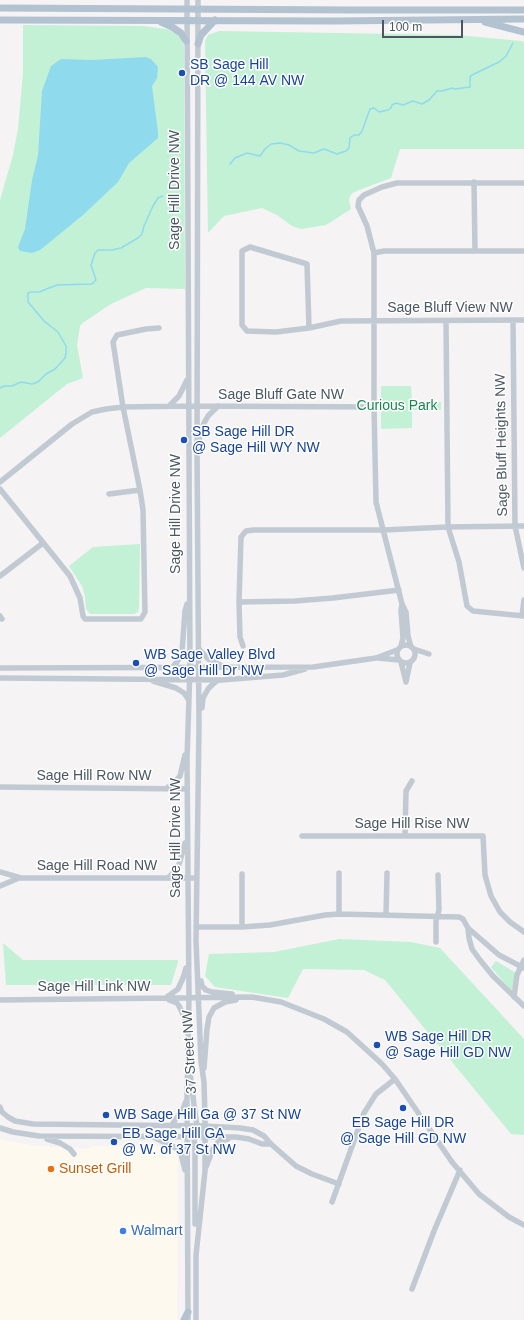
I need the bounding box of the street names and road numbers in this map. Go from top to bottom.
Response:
street label: Sage Hill Drive NW [167,130,183,250]
street label: Sage Bluff View NW [387,300,513,316]
street label: Sage Bluff Heights NW [492,373,512,517]
street label: Sage Bluff Gate NW [218,387,344,403]
street label: Sage Hill Drive NW [168,454,184,574]
street label: Sage Hill Row NW [36,768,152,784]
street label: Sage Hill Drive NW [168,778,184,898]
street label: Sage Hill Rise NW [354,816,470,832]
street label: Sage Hill Road NW [37,858,157,874]
street label: Sage Hill Link NW [38,979,150,995]
street label: 37 Street NW [179,1010,201,1094]

